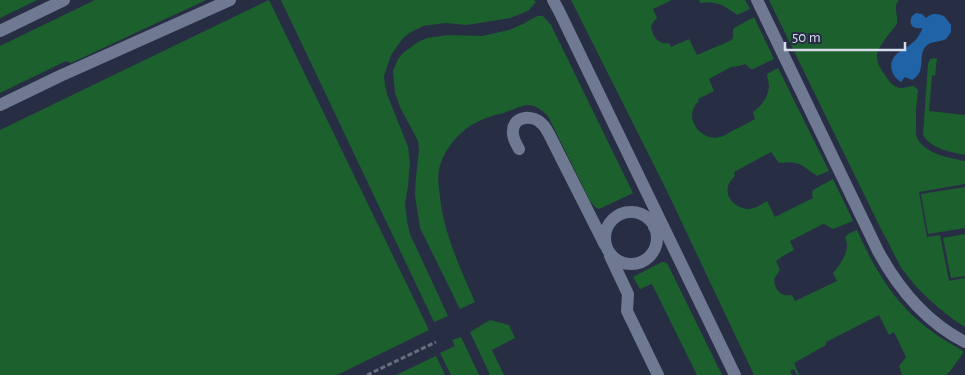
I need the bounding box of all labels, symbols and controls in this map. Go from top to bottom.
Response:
scale bar [785,20,905,52]
text: 50 m [792,30,821,45]

